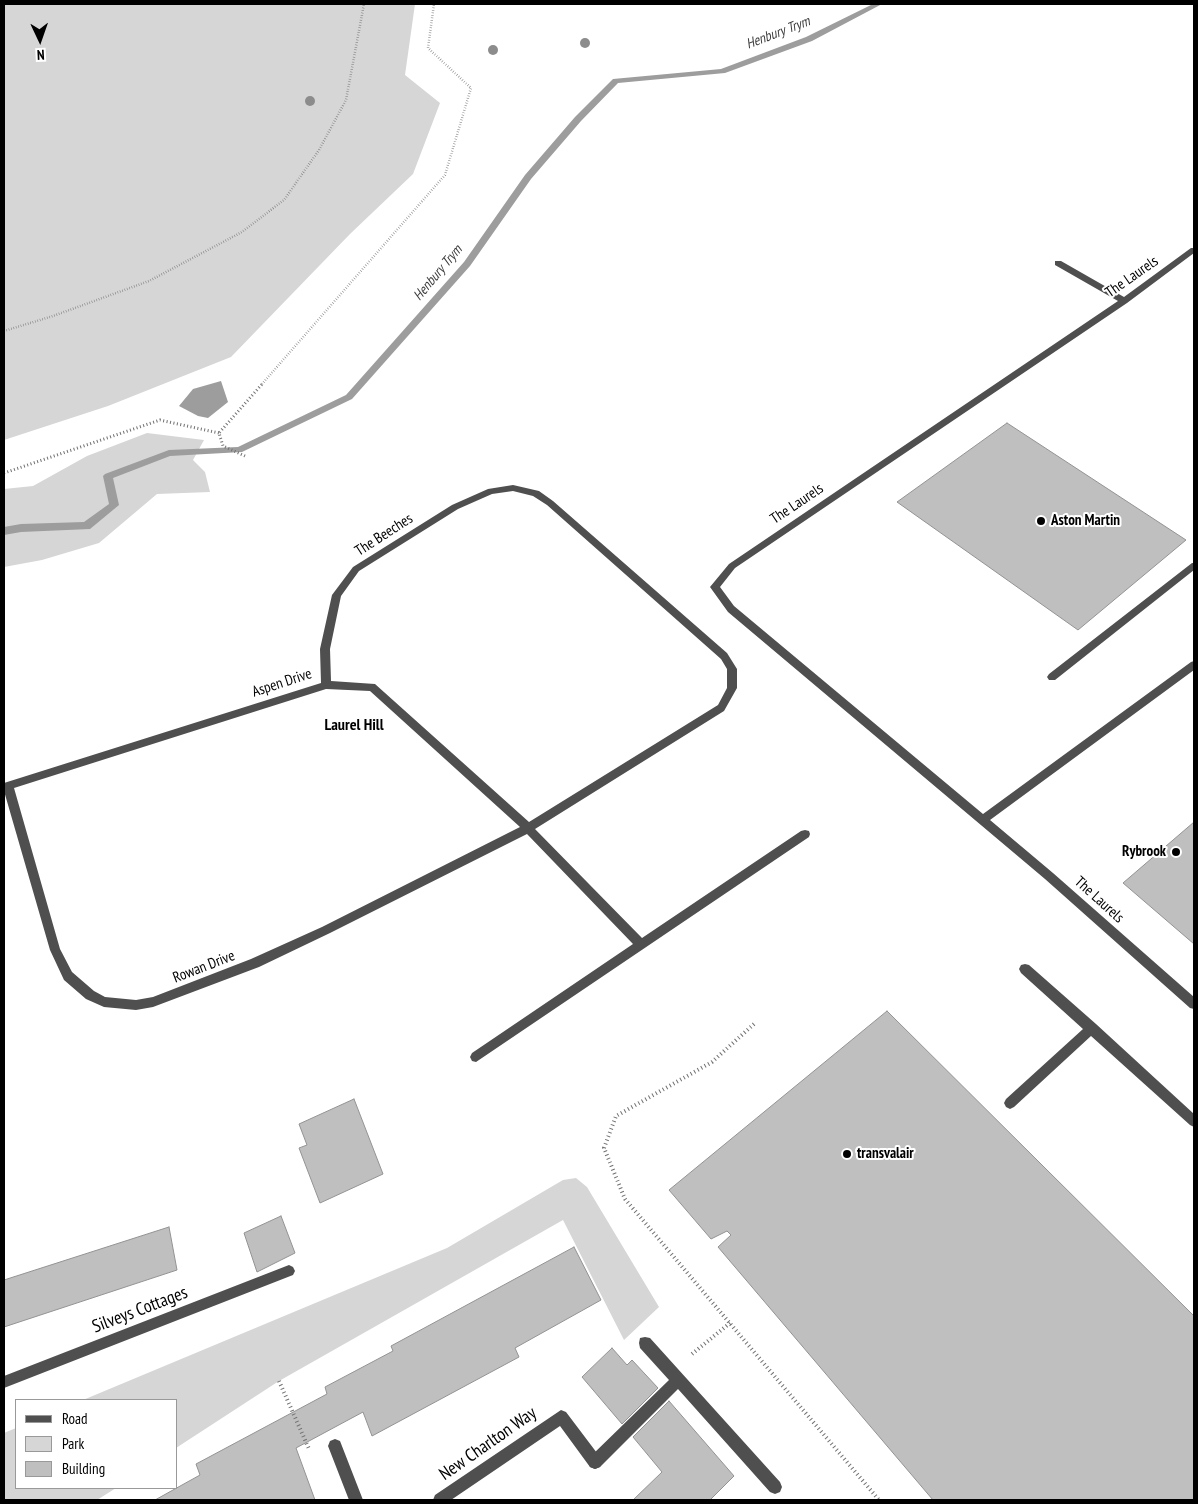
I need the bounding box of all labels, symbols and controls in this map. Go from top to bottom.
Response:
water label: Henbury Trym [744,13,812,53]
north arrow [15,15,65,65]
text: N [37,46,45,64]
water label: Henbury Trym [410,242,466,304]
street label: The Laurels [1102,252,1162,302]
street label: The Laurels [767,480,827,528]
street label: The Beeches [352,510,416,560]
place label: Aston Martin [1051,512,1120,530]
marker: Aston Martin [1035,515,1047,527]
street label: Aspen Drive [250,665,314,701]
district label: Laurel Hill [324,715,384,735]
place label: Rybrook [1122,843,1166,861]
marker: Rybrook [1170,846,1182,858]
street label: The Laurels [1071,873,1127,927]
street label: Rowan Drive [171,947,237,987]
place label: transvalair [857,1145,914,1163]
marker: transvalair [841,1148,853,1160]
street label: Silveys Cottages [89,1282,191,1338]
legend [15,1399,178,1489]
street label: New Charlton Way [435,1403,541,1485]
text: Road [62,1409,88,1428]
text: Park [62,1434,84,1453]
text: Building [62,1459,105,1478]

